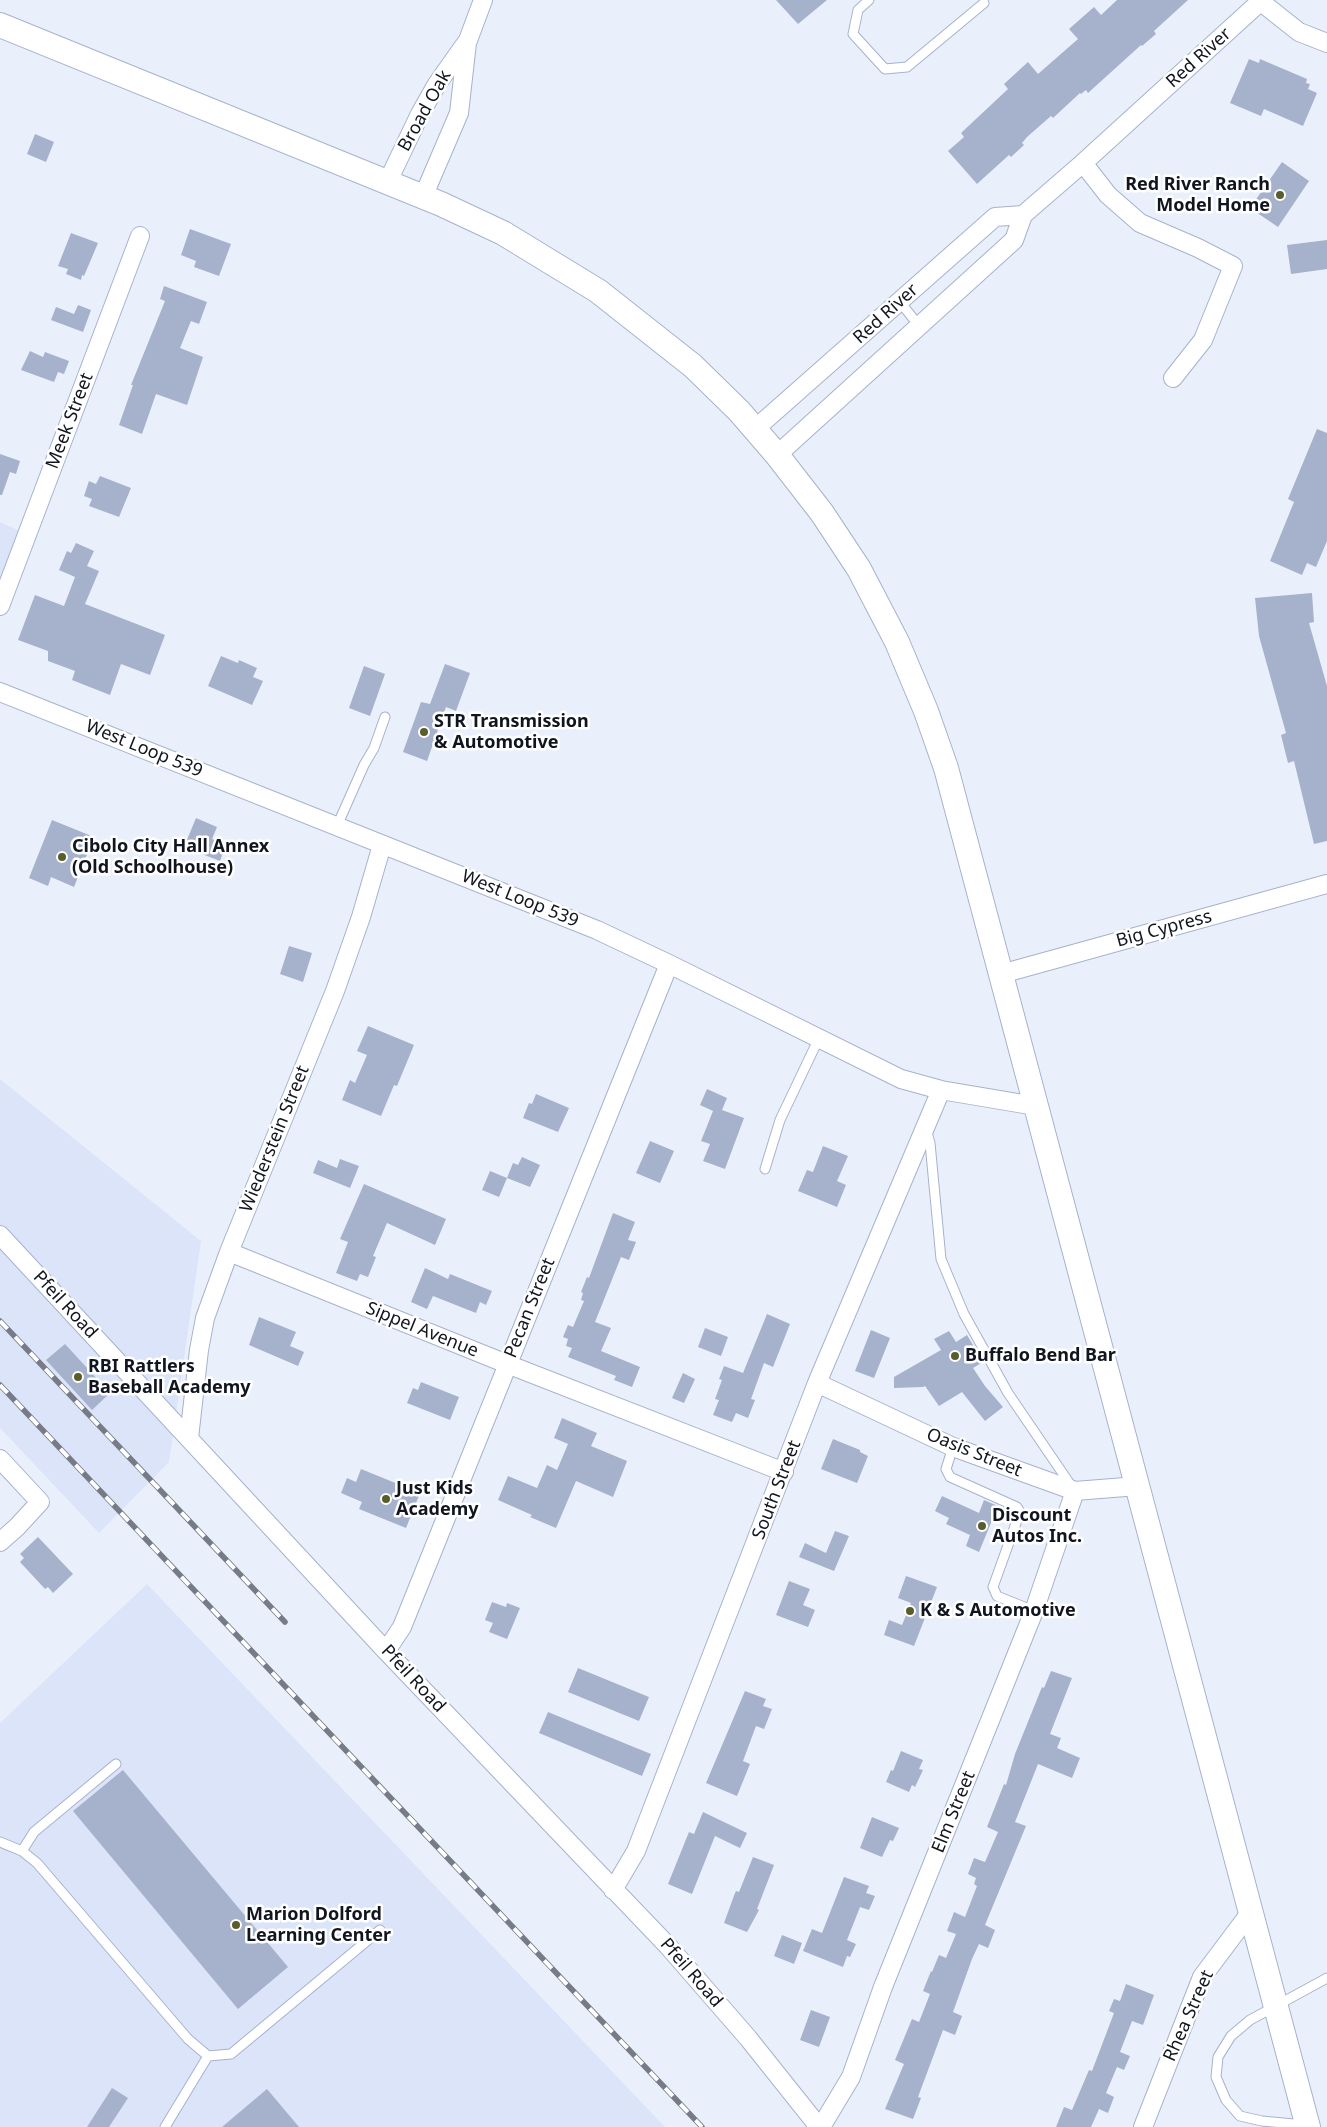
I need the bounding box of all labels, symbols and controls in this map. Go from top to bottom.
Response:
street label: Red River [1162,23,1236,93]
street label: Broad Oak [394,67,456,155]
place label: Red River Ranch Model Home [1125,174,1270,216]
marker: Red River Ranch Model Home [1274,189,1286,201]
street label: Red River [849,279,923,349]
street label: Meek Street [42,370,98,472]
place label: STR Transmission & Automotive [434,711,589,754]
street label: West Loop 539 [82,716,206,782]
marker: STR Transmission & Automotive [418,726,430,738]
place label: Cibolo City Hall Annex (Old Schoolhouse) [72,836,269,879]
marker: Cibolo City Hall Annex (Old Schoolhouse) [56,851,68,863]
street label: West Loop 539 [458,866,582,932]
street label: Big Cypress [1114,906,1214,952]
street label: Wiederstein Street [236,1063,314,1215]
street label: Pecan Street [500,1255,560,1361]
street label: Pfeil Road [28,1267,102,1343]
street label: Sippel Avenue [363,1298,481,1362]
place label: Buffalo Bend Bar [965,1345,1116,1367]
marker: Buffalo Bend Bar [949,1350,961,1362]
place label: RBI Rattlers Baseball Academy [88,1356,251,1398]
marker: RBI Rattlers Baseball Academy [72,1371,84,1383]
street label: Oasis Street [923,1424,1025,1482]
street label: South Street [748,1437,806,1543]
place label: Just Kids Academy [396,1478,478,1520]
marker: Just Kids Academy [380,1493,392,1505]
place label: Discount Autos Inc. [992,1505,1082,1548]
marker: Discount Autos Inc. [976,1520,988,1532]
place label: K & S Automotive [920,1600,1076,1622]
marker: K & S Automotive [904,1605,916,1617]
street label: Pfeil Road [376,1641,450,1717]
street label: Elm Street [928,1768,980,1856]
place label: Marion Dolford Learning Center [246,1904,391,1946]
marker: Marion Dolford Learning Center [230,1919,242,1931]
street label: Pfeil Road [655,1934,727,2012]
street label: Rhea Street [1159,1967,1219,2065]

